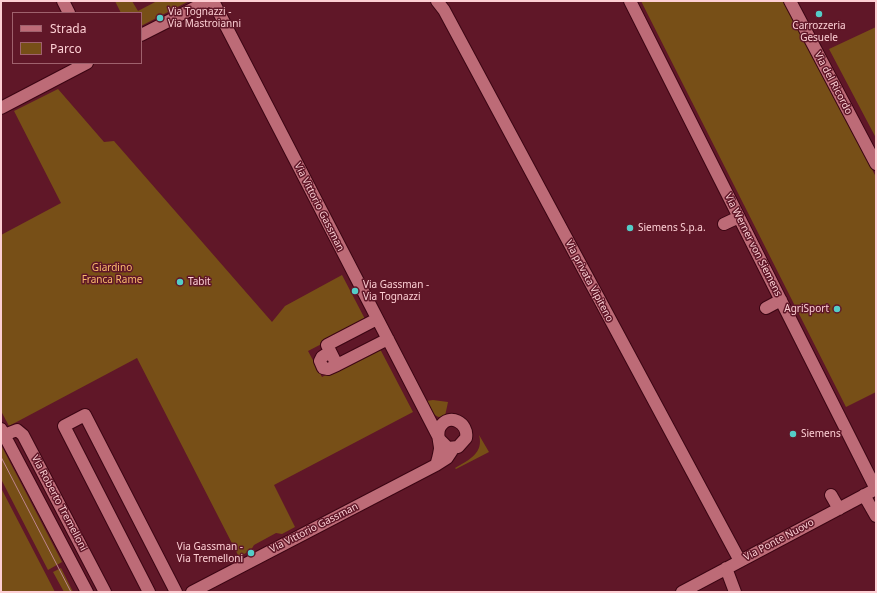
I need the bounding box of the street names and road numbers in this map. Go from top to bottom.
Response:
street label: Via del Ricordo [811,49,855,117]
street label: Via Vittorio Gassman [291,161,347,253]
street label: Via Werner von Siemens [722,192,784,298]
street label: Via privata Vipiteno [562,238,616,324]
street label: Via Roberto Tremelloni [29,453,89,553]
street label: Via Vittorio Gassman [268,500,360,556]
street label: Via Ponte Nuovo [742,516,816,564]

